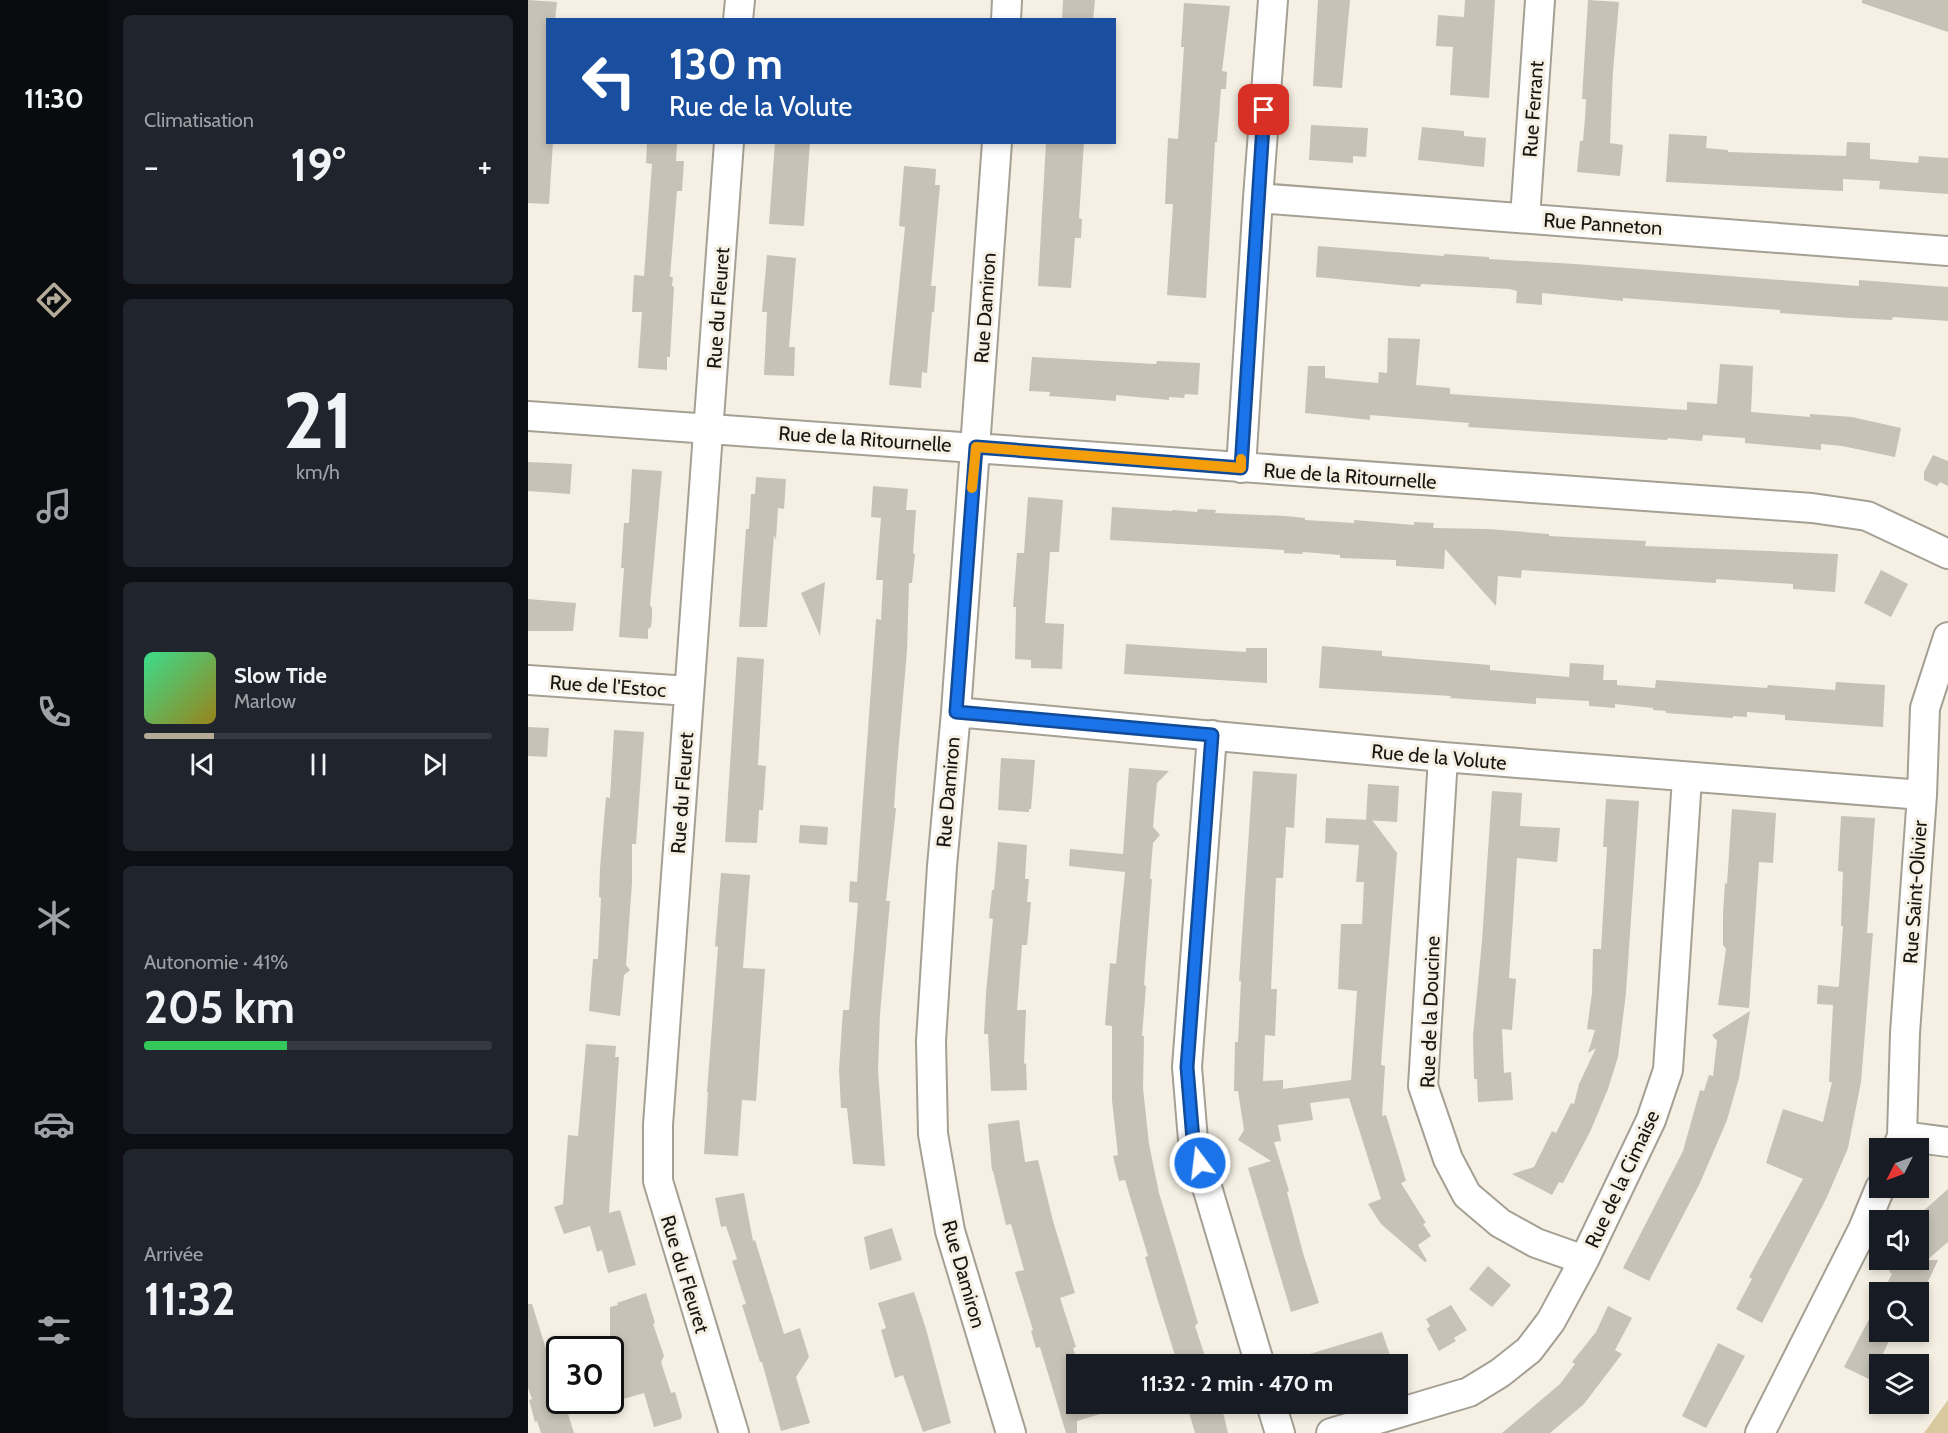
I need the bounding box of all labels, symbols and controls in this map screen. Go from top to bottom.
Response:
text: 130 m [669,38,783,90]
icon: left [570,42,648,120]
street label: Rue Ferrant [1518,60,1548,158]
text: 11:30 [24,82,84,115]
pin [1238,84,1289,135]
text: Rue de la Volute [669,90,852,123]
icon: arrive [1247,93,1280,126]
text: Climatisation [144,108,254,132]
text: 19° [291,138,345,192]
text: − [144,146,159,186]
text: + [477,146,492,186]
street label: Rue Panneton [1543,208,1663,240]
street label: Rue du Fleuret [702,246,734,370]
street label: Rue Damiron [969,252,1001,364]
icon: directions [33,279,75,321]
text: 21 [283,373,353,468]
street label: Rue de la Ritournelle [778,421,952,457]
street label: Rue de la Ritournelle [1263,458,1437,494]
text: km/h [296,460,340,484]
icon: music [33,485,75,527]
text: Slow Tide [234,662,327,689]
street label: Rue de l'Estoc [549,670,667,702]
text: Marlow [234,689,296,713]
icon: phone [33,691,75,733]
street label: Rue du Fleuret [666,731,698,855]
street label: Rue Damiron [931,736,965,848]
street label: Rue de la Volute [1370,739,1508,775]
icon: previous [186,748,219,781]
icon: pause [302,748,335,781]
icon: next [418,748,451,781]
street label: Rue Saint-Olivier [1898,819,1932,965]
icon: climate [33,897,75,939]
street label: Rue de la Doucine [1415,935,1445,1089]
text: Autonomie · 41% [144,950,288,974]
text: 205 km [144,980,295,1034]
icon: car [33,1103,75,1145]
street label: Rue de la Cimaise [1580,1107,1664,1251]
position arrow [1168,1131,1232,1195]
north arrow [1869,1138,1929,1198]
map controls [1869,1138,1929,1414]
button: sound [1869,1210,1929,1270]
street label: Rue du Fleuret [656,1212,714,1336]
street label: Rue Damiron [937,1217,991,1331]
text: Arrivée [144,1242,203,1266]
text: 11:32 [144,1272,235,1326]
button: search [1869,1282,1929,1342]
icon: filters [33,1309,75,1351]
speed limit sign: 30 [546,1336,624,1414]
button: layers [1869,1354,1929,1414]
text: 11:32 · 2 min · 470 m [1141,1370,1333,1397]

